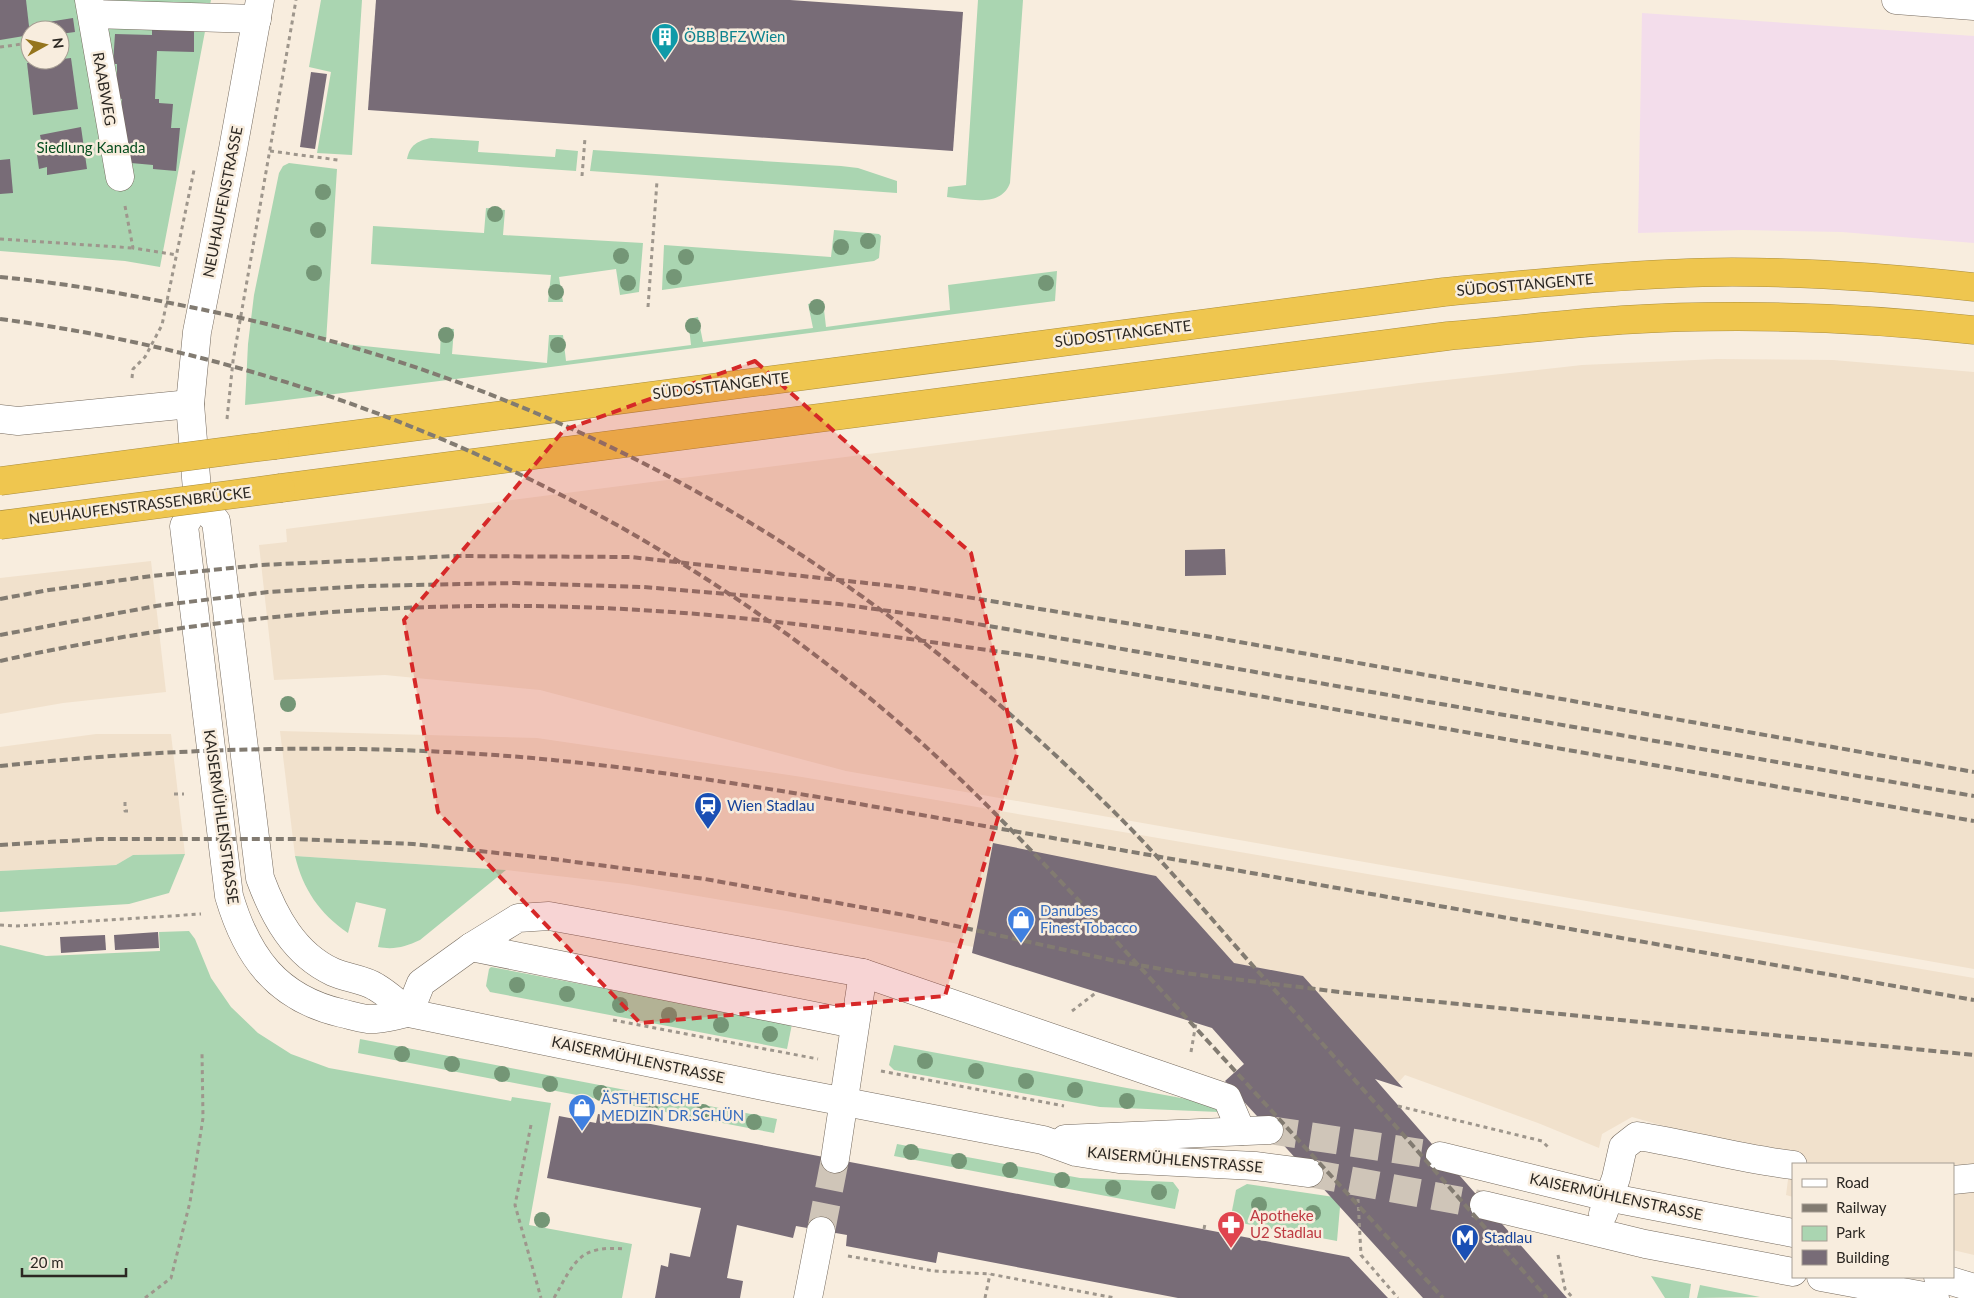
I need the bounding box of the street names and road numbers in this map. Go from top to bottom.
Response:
street label: RAABWEG [90,51,120,127]
street label: NEUHAUFENSTRASSE [199,125,246,279]
street label: SÜDOSTTANGENTE [1456,269,1594,299]
street label: SÜDOSTTANGENTE [1053,316,1192,350]
street label: SÜDOSTTANGENTE [651,368,790,402]
street label: NEUHAUFENSTRASSENBRÜCKE [28,482,252,528]
street label: KAISERMÜHLENSTRASSE [201,728,243,905]
street label: KAISERMÜHLENSTRASSE [550,1032,726,1086]
street label: KAISERMÜHLENSTRASSE [1087,1142,1264,1176]
street label: KAISERMÜHLENSTRASSE [1528,1169,1704,1223]

